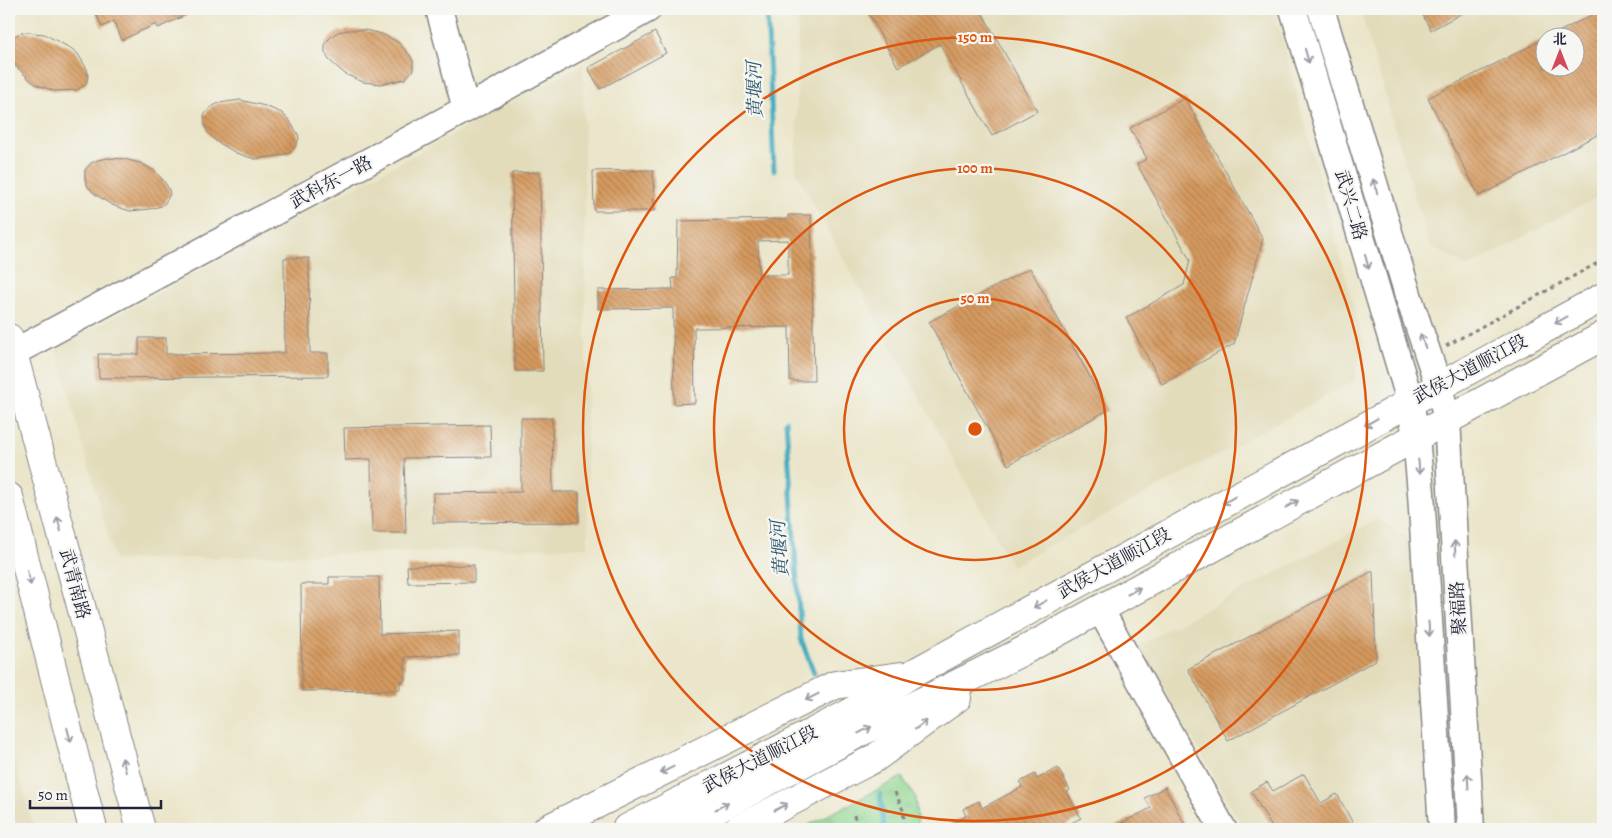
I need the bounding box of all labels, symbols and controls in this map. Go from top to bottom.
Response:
text: 150 m [958,27,993,47]
north arrow [1534,28,1584,78]
text: 北 [1553,30,1567,49]
one-way arrow [1302,47,1312,63]
water label: 黄堰河 [741,58,769,119]
street label: 武科东一路 [286,150,376,214]
text: 100 m [957,158,993,178]
street label: 武兴二路 [1330,167,1372,243]
one-way arrow [1369,178,1379,194]
one-way arrow [1363,253,1373,269]
text: 50 m [960,288,990,308]
one-way arrow [1553,315,1568,325]
street label: 武侯大道顺江段 [1409,329,1531,409]
one-way arrow [1418,334,1427,349]
one-way arrow [1365,418,1379,428]
centre of rings [966,420,984,438]
one-way arrow [1414,459,1423,475]
one-way arrow [1222,496,1237,506]
one-way arrow [1284,499,1298,509]
one-way arrow [54,516,63,532]
water label: 黄堰河 [765,517,795,578]
street label: 武侯大道顺江段 [1053,522,1175,604]
one-way arrow [1450,541,1459,557]
street label: 武青南路 [54,546,96,622]
one-way arrow [25,569,35,585]
street label: 聚福路 [1445,580,1471,636]
one-way arrow [1126,585,1140,595]
one-way arrow [1034,599,1048,609]
one-way arrow [1425,621,1434,637]
one-way arrow [805,692,820,702]
one-way arrow [914,719,927,730]
street label: 武侯大道顺江段 [698,720,822,798]
one-way arrow [857,724,872,734]
one-way arrow [65,727,75,743]
one-way arrow [118,758,128,774]
one-way arrow [660,765,675,775]
one-way arrow [1464,773,1473,789]
scale bar [30,778,161,810]
text: 50 m [38,785,68,805]
one-way arrow [714,801,729,810]
one-way arrow [774,802,789,812]

